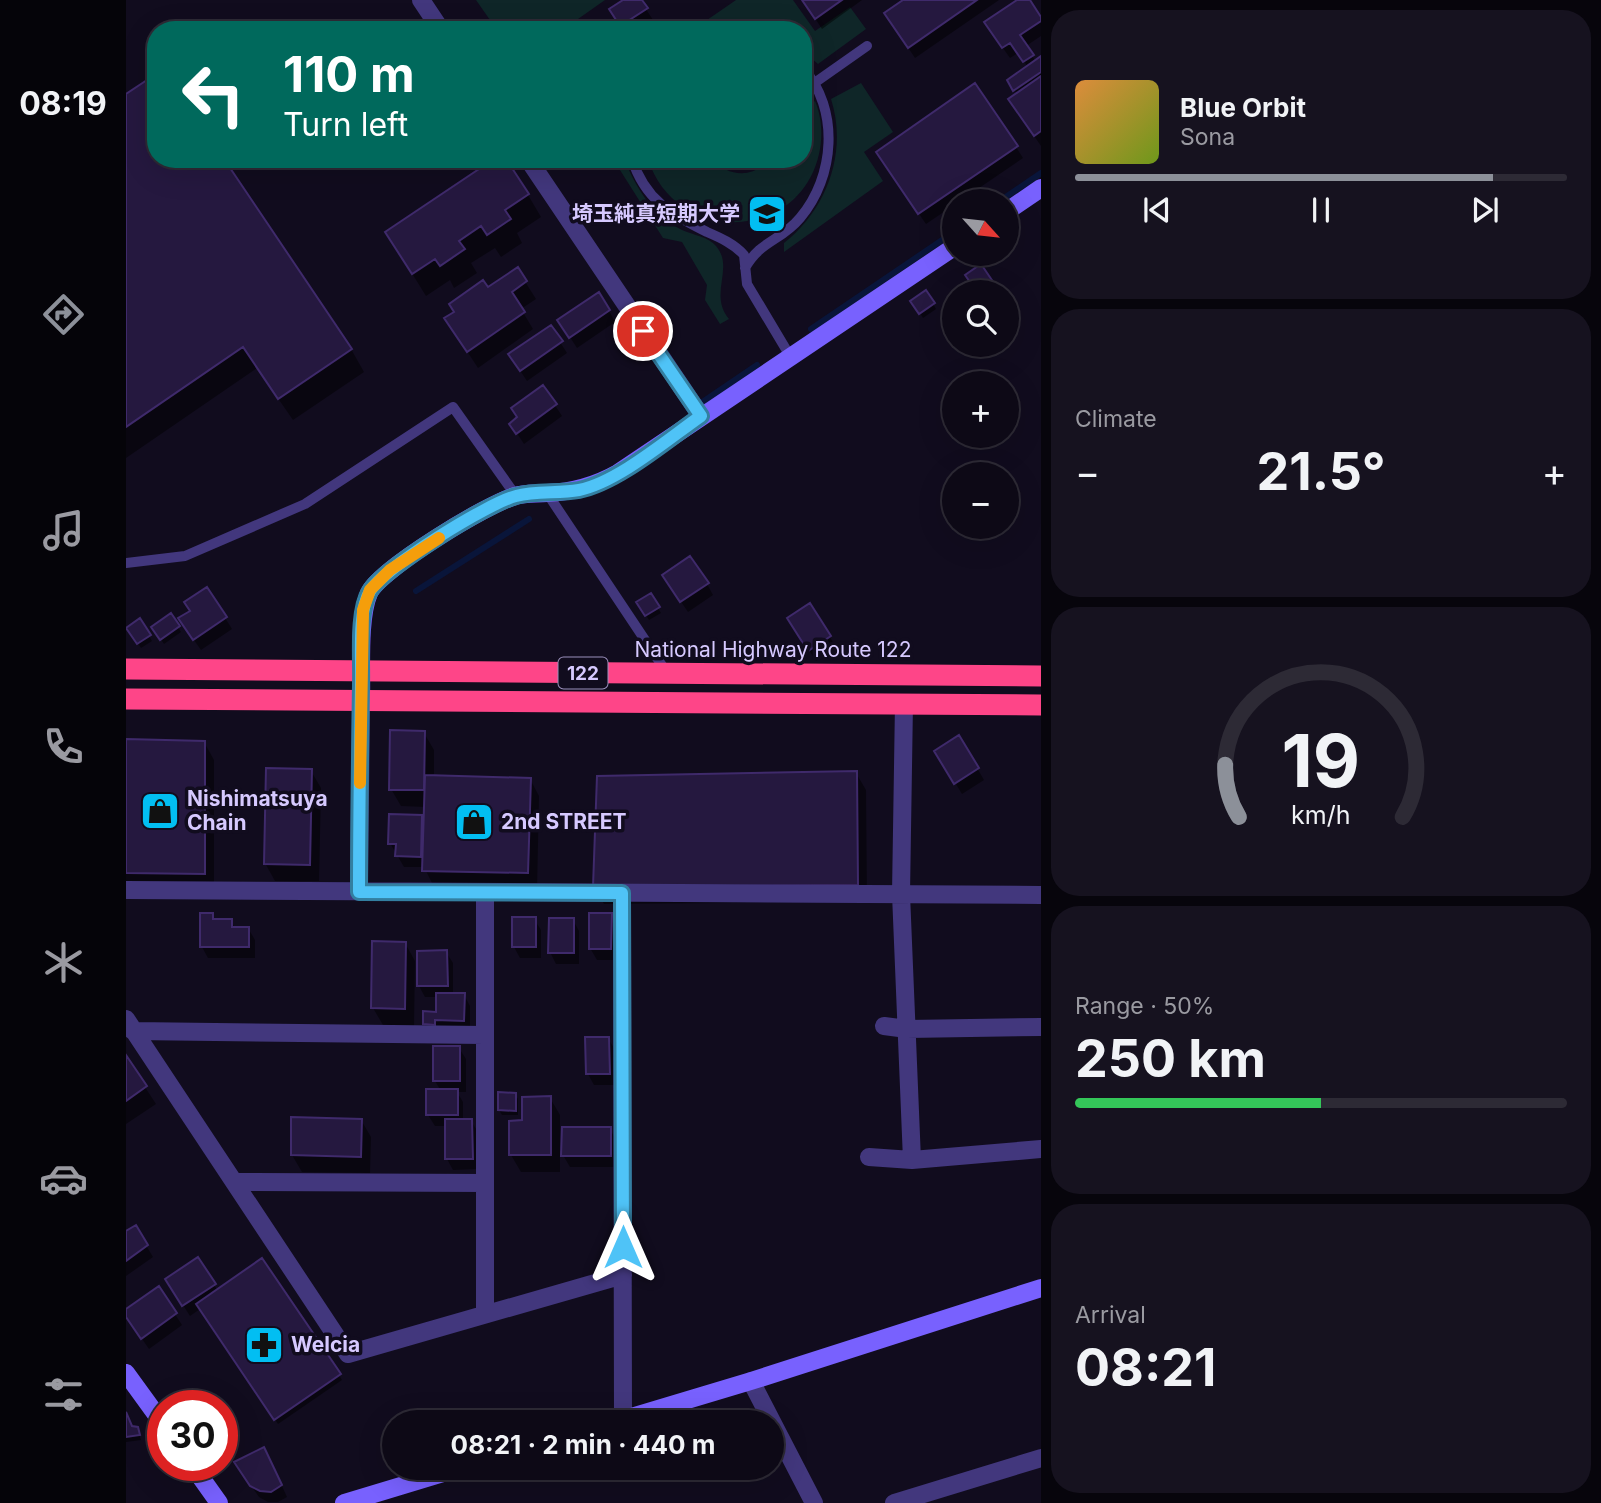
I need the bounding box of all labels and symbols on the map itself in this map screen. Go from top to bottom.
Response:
north arrow [942,189,1018,266]
school or university icon: 埼玉純真短期大学 [746,193,788,235]
place label: 埼玉純真短期大学 [572,201,740,226]
pin [613,301,673,361]
street label: National Highway Route 122 [635,637,911,662]
road number: 122 [559,658,608,688]
place label: Nishimatsuya Chain [187,786,328,835]
shop icon: Nishimatsuya Chain [139,790,181,832]
shop icon: 2nd STREET [453,801,495,843]
place label: 2nd STREET [501,809,627,834]
position arrow [586,1210,660,1284]
pharmacy icon: Welcia [243,1324,285,1366]
place label: Welcia [291,1332,360,1357]
speed limit sign: 30 [147,1390,238,1481]

